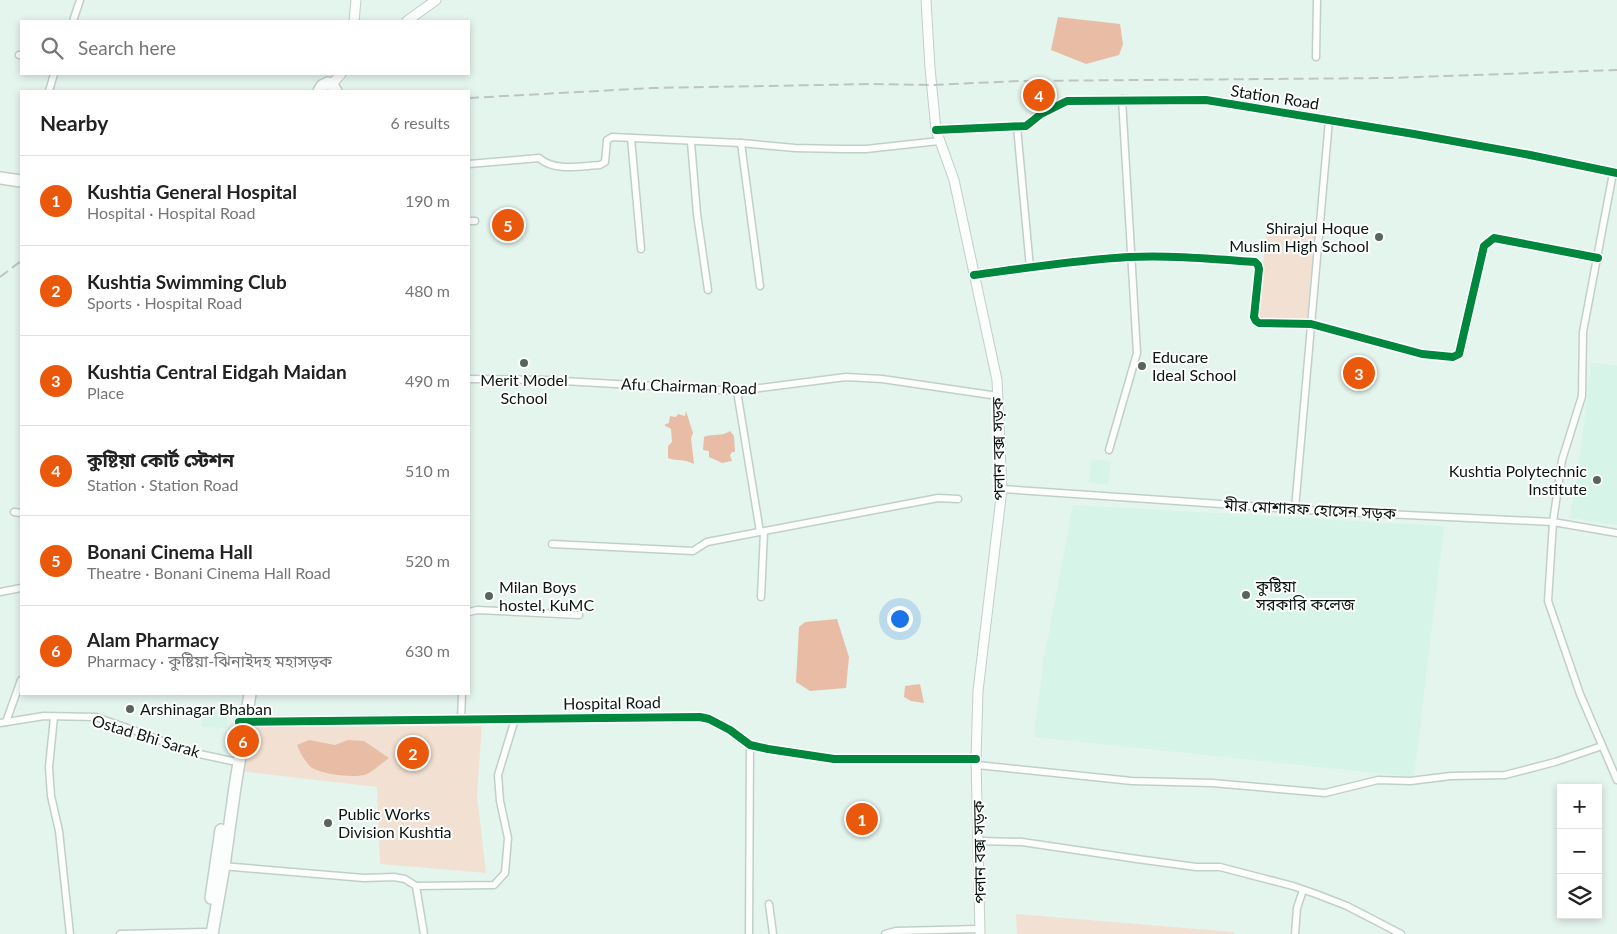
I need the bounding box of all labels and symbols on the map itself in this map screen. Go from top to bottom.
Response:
pin: 4 [1023,76,1055,114]
street label: Station Road [1229,80,1321,113]
pin: 5 [492,206,524,244]
place label: Shirajul Hoque Muslim High School [1229,218,1369,255]
marker: Shirajul Hoque Muslim High School [1373,231,1385,243]
place label: Educare Ideal School [1152,347,1237,384]
pin: 3 [1343,354,1375,392]
marker: Merit Model School [518,357,530,369]
marker: Educare Ideal School [1136,360,1148,372]
place label: Merit Model School [480,370,568,407]
street label: Afu Chairman Road [621,374,757,397]
street label: পলান বক্স সড়ক [987,396,1008,501]
place label: Kushtia Polytechnic Institute [1449,461,1587,498]
marker: Kushtia Polytechnic Institute [1591,474,1603,486]
street label: মীর মোশারফ হোসেন সড়ক [1223,494,1397,523]
place label: কুষ্টিয়া সরকারি কলেজ [1255,576,1355,613]
place label: Milan Boys hostel, KuMC [499,577,594,614]
marker: কুষ্টিয়া সরকারি কলেজ [1240,589,1252,601]
marker: Milan Boys hostel, KuMC [483,590,495,602]
your location [887,606,913,632]
street label: Hospital Road [563,692,661,713]
place label: Arshinagar Bhaban [140,699,272,718]
marker: Arshinagar Bhaban [124,703,136,715]
street label: Ostad Bhi Sarak [90,710,203,761]
pin: 6 [227,722,259,760]
pin: 2 [397,734,429,772]
street label: পলান বক্স সড়ক [968,799,989,904]
pin: 1 [846,800,878,838]
place label: Public Works Division Kushtia [338,804,451,841]
marker: Public Works Division Kushtia [322,817,334,829]

